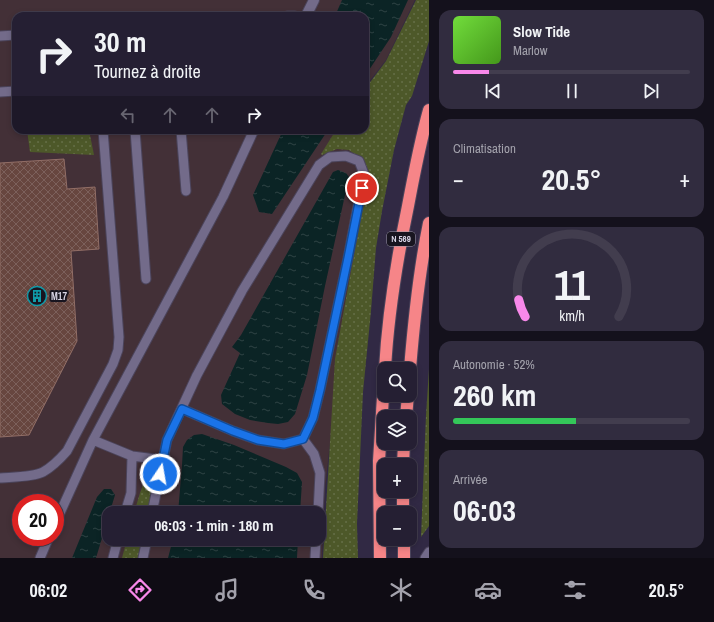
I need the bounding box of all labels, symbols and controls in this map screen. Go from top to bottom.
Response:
text: Slow Tide [513,21,570,42]
text: 30 m [94,23,146,61]
icon: right [28,28,80,80]
text: Marlow [513,42,547,59]
text: Tournez à droite [94,59,201,84]
icon: previous [482,80,504,102]
icon: pause [561,80,583,102]
icon: next [640,80,662,102]
icon: left [117,104,139,126]
icon: ahead [159,104,181,126]
icon: ahead [201,104,223,126]
icon: right [243,104,265,126]
text: Climatisation [453,140,516,157]
text: 20.5° [542,159,601,199]
text: − [453,164,464,194]
text: + [679,164,690,194]
pin [345,171,379,205]
icon: arrive [351,177,373,199]
road number: N 569 [387,232,415,246]
text: 11 [553,257,590,313]
building icon: M17 [26,285,48,307]
place label: M17 [51,290,67,303]
text: km/h [559,306,584,325]
text: Autonomie · 52% [453,356,535,373]
map controls [377,362,417,546]
button: search [377,362,417,402]
text: 260 km [453,375,536,415]
button: layers [377,410,417,450]
position arrow [139,453,181,495]
button: + [377,458,417,498]
text: Arrivée [453,471,487,488]
text: 06:03 [453,490,516,530]
speed limit sign: 20 [12,494,64,546]
button: − [377,506,417,546]
text: 06:03 · 1 min · 180 m [155,515,273,536]
icon: directions [126,576,154,604]
icon: music [213,576,241,604]
icon: phone [300,576,328,604]
icon: climate [387,576,415,604]
icon: car [474,576,502,604]
icon: filters [561,576,589,604]
text: 06:02 [30,578,67,603]
text: 20.5° [648,578,684,603]

